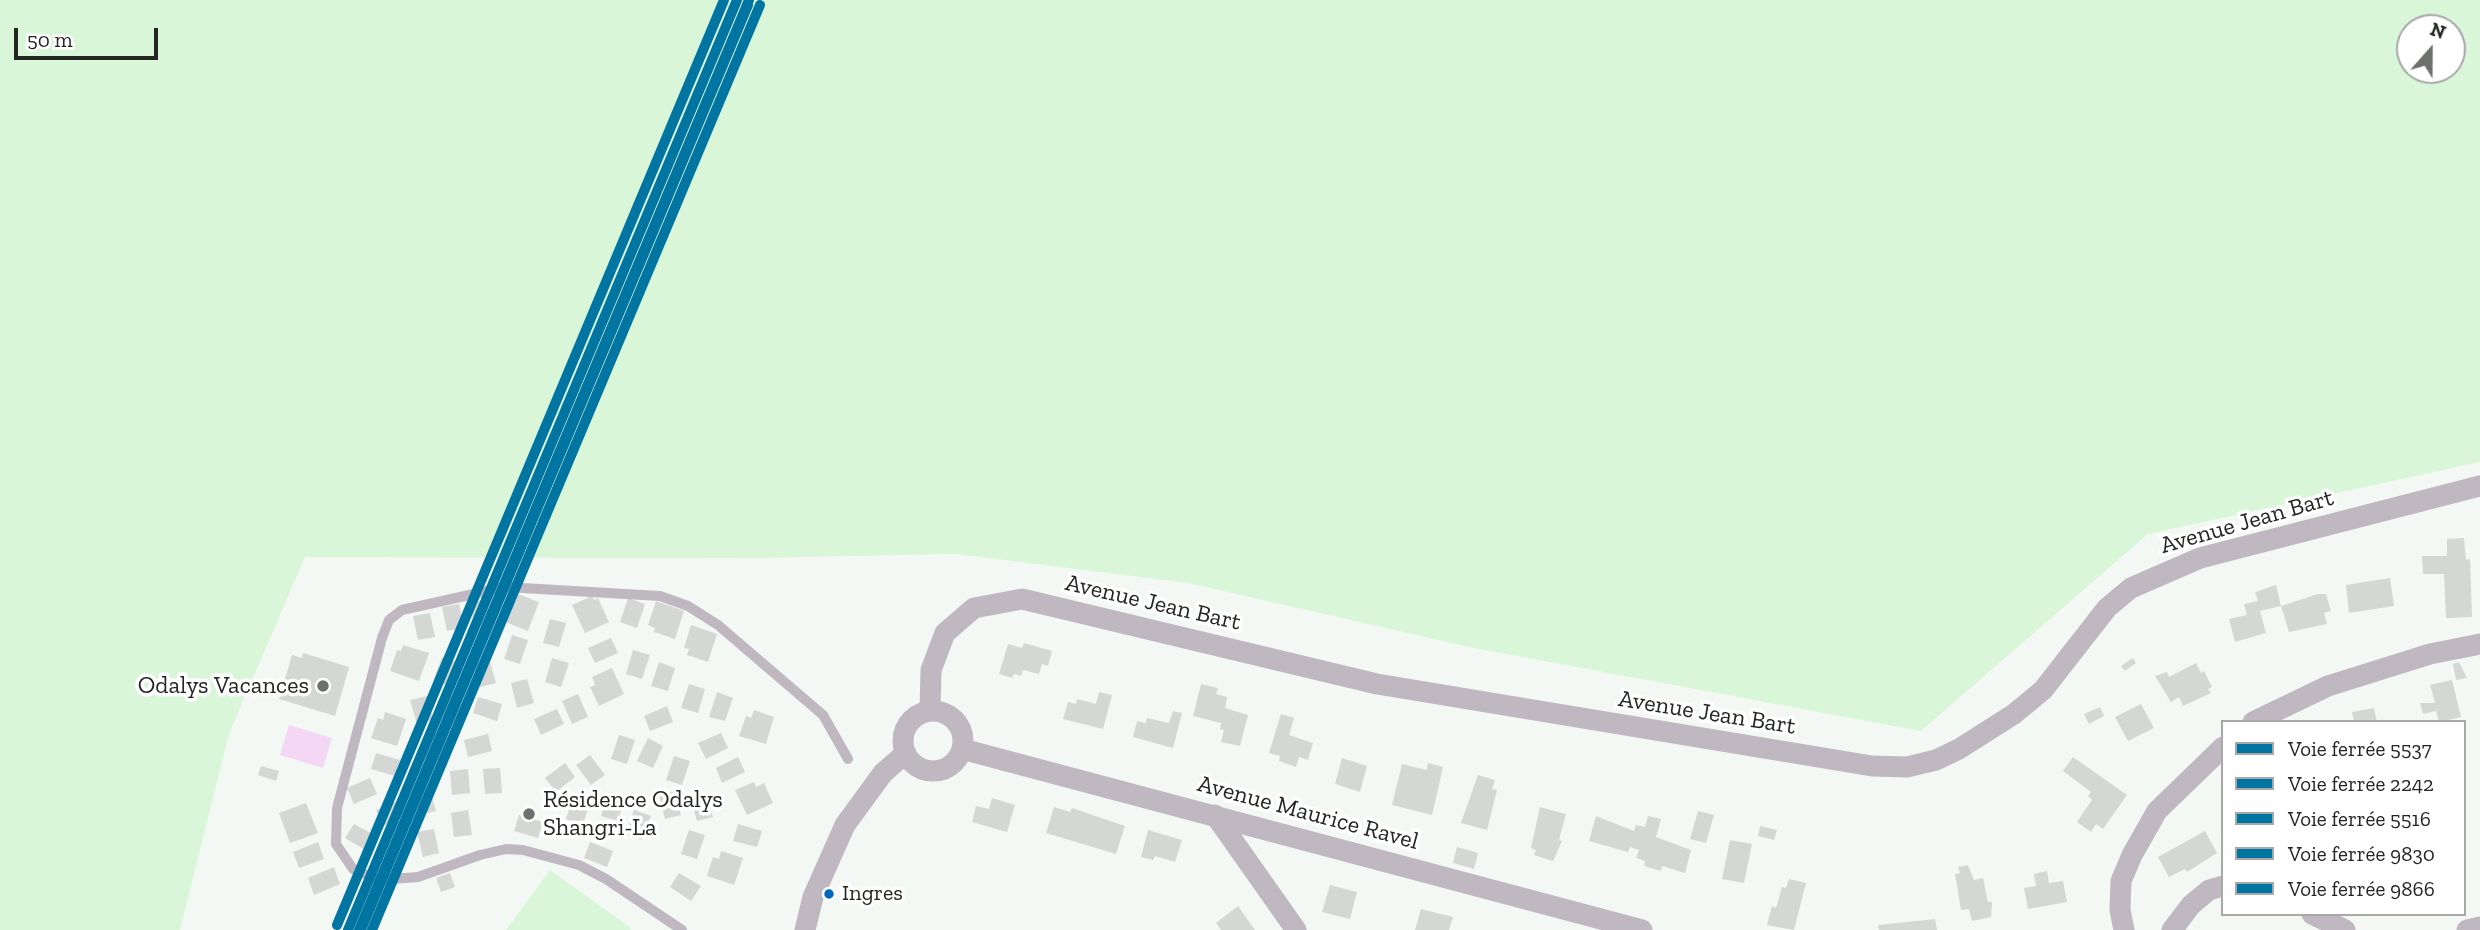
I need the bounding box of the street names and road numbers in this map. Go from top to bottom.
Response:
street label: Avenue Jean Bart [2157,483,2337,561]
street label: Avenue Jean Bart [1063,569,1243,637]
street label: Avenue Jean Bart [1616,685,1798,741]
street label: Avenue Maurice Ravel [1194,770,1422,856]

